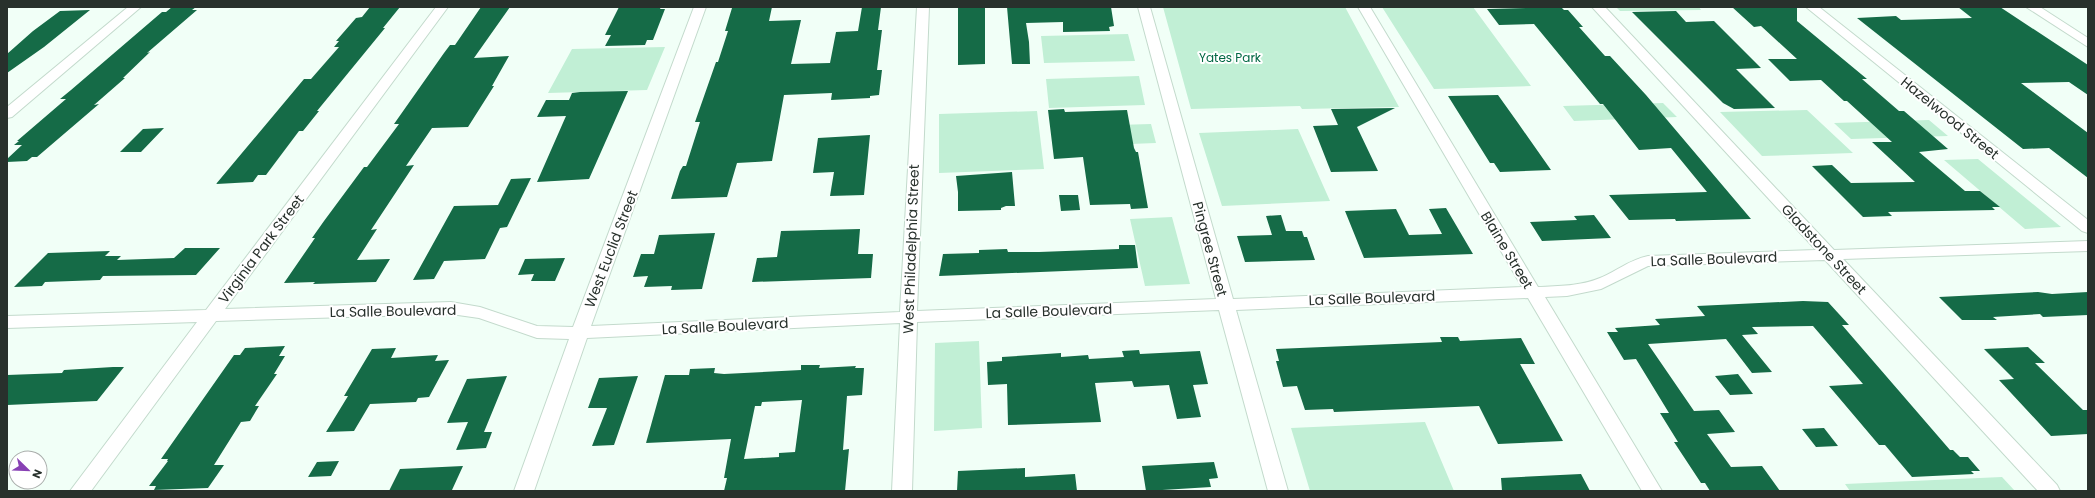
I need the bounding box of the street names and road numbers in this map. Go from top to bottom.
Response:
street label: Hazelwood Street [1897,72,2003,164]
street label: West Philadelphia Street [898,164,924,334]
street label: West Euclid Street [579,187,643,311]
street label: Virginia Park Street [213,191,309,307]
street label: Pingree Street [1188,199,1232,299]
street label: Gladstone Street [1777,199,1871,299]
street label: Blaine Street [1476,207,1538,293]
street label: La Salle Boulevard [1650,247,1778,271]
street label: La Salle Boulevard [1308,286,1436,310]
street label: La Salle Boulevard [985,299,1113,323]
street label: La Salle Boulevard [329,300,457,322]
street label: La Salle Boulevard [661,313,789,339]

